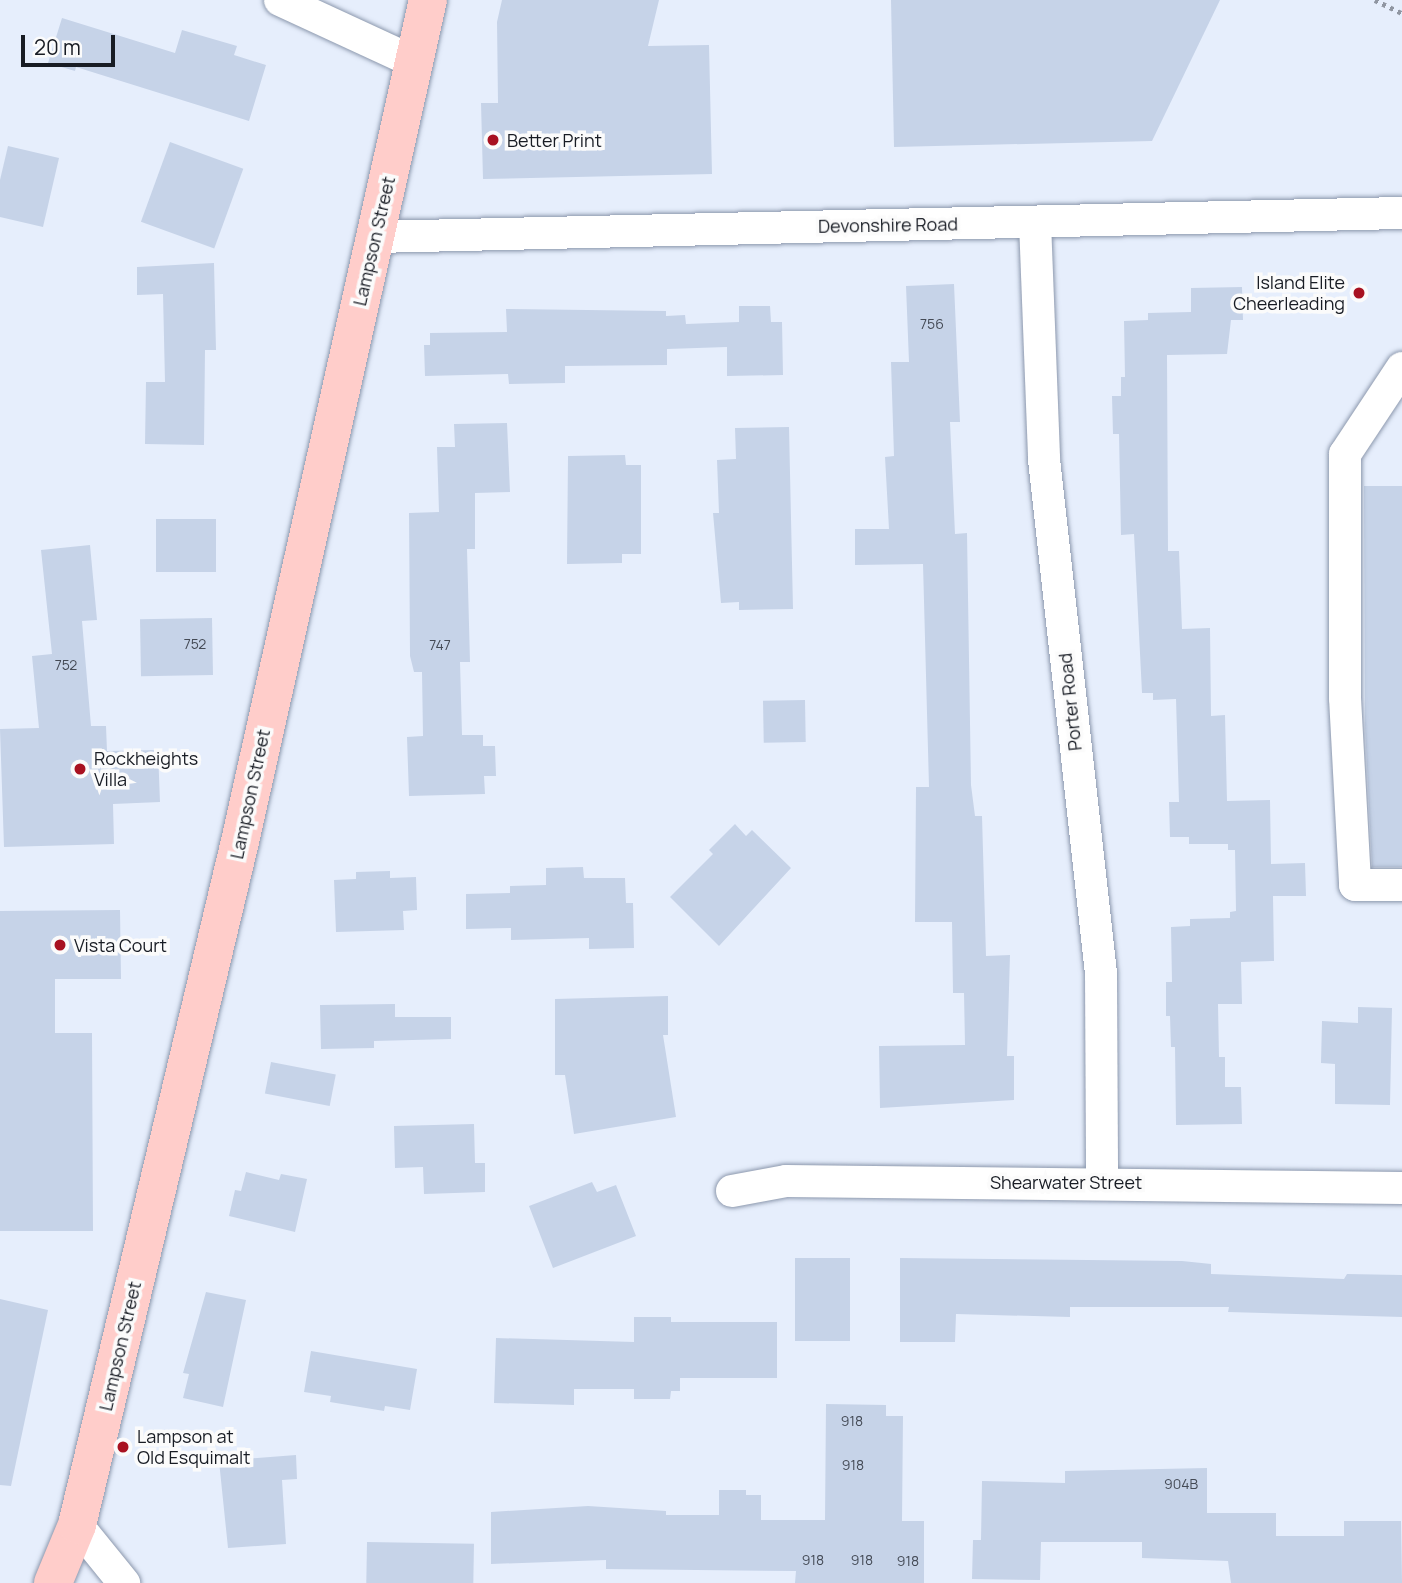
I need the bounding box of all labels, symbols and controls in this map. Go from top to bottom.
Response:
scale bar [24,21,119,65]
text: 20 m [34,33,81,61]
place label: Better Print [507,129,602,151]
marker: Better Print [485,132,501,148]
street label: Lampson Street [349,174,399,308]
street label: Devonshire Road [818,213,958,237]
place label: Island Elite Cheerleading [1233,272,1345,314]
marker: Island Elite Cheerleading [1351,285,1367,301]
house number: 756 [920,316,944,332]
house number: 752 [184,636,206,652]
house number: 747 [429,637,451,653]
street label: Porter Road [1054,652,1086,752]
house number: 752 [55,657,77,673]
street label: Lampson Street [226,727,274,861]
place label: Rockheights Villa [94,748,198,790]
marker: Rockheights Villa [72,761,88,777]
place label: Vista Court [74,934,167,956]
marker: Vista Court [52,937,68,953]
street label: Shearwater Street [990,1171,1142,1193]
street label: Lampson Street [95,1279,145,1413]
house number: 918 [841,1413,863,1429]
place label: Lampson at Old Esquimalt [137,1426,250,1468]
marker: Lampson at Old Esquimalt [115,1439,131,1455]
house number: 918 [842,1457,864,1473]
house number: 904B [1164,1476,1198,1492]
house number: 918 [802,1552,824,1568]
house number: 918 [851,1552,873,1568]
house number: 918 [897,1553,919,1569]

